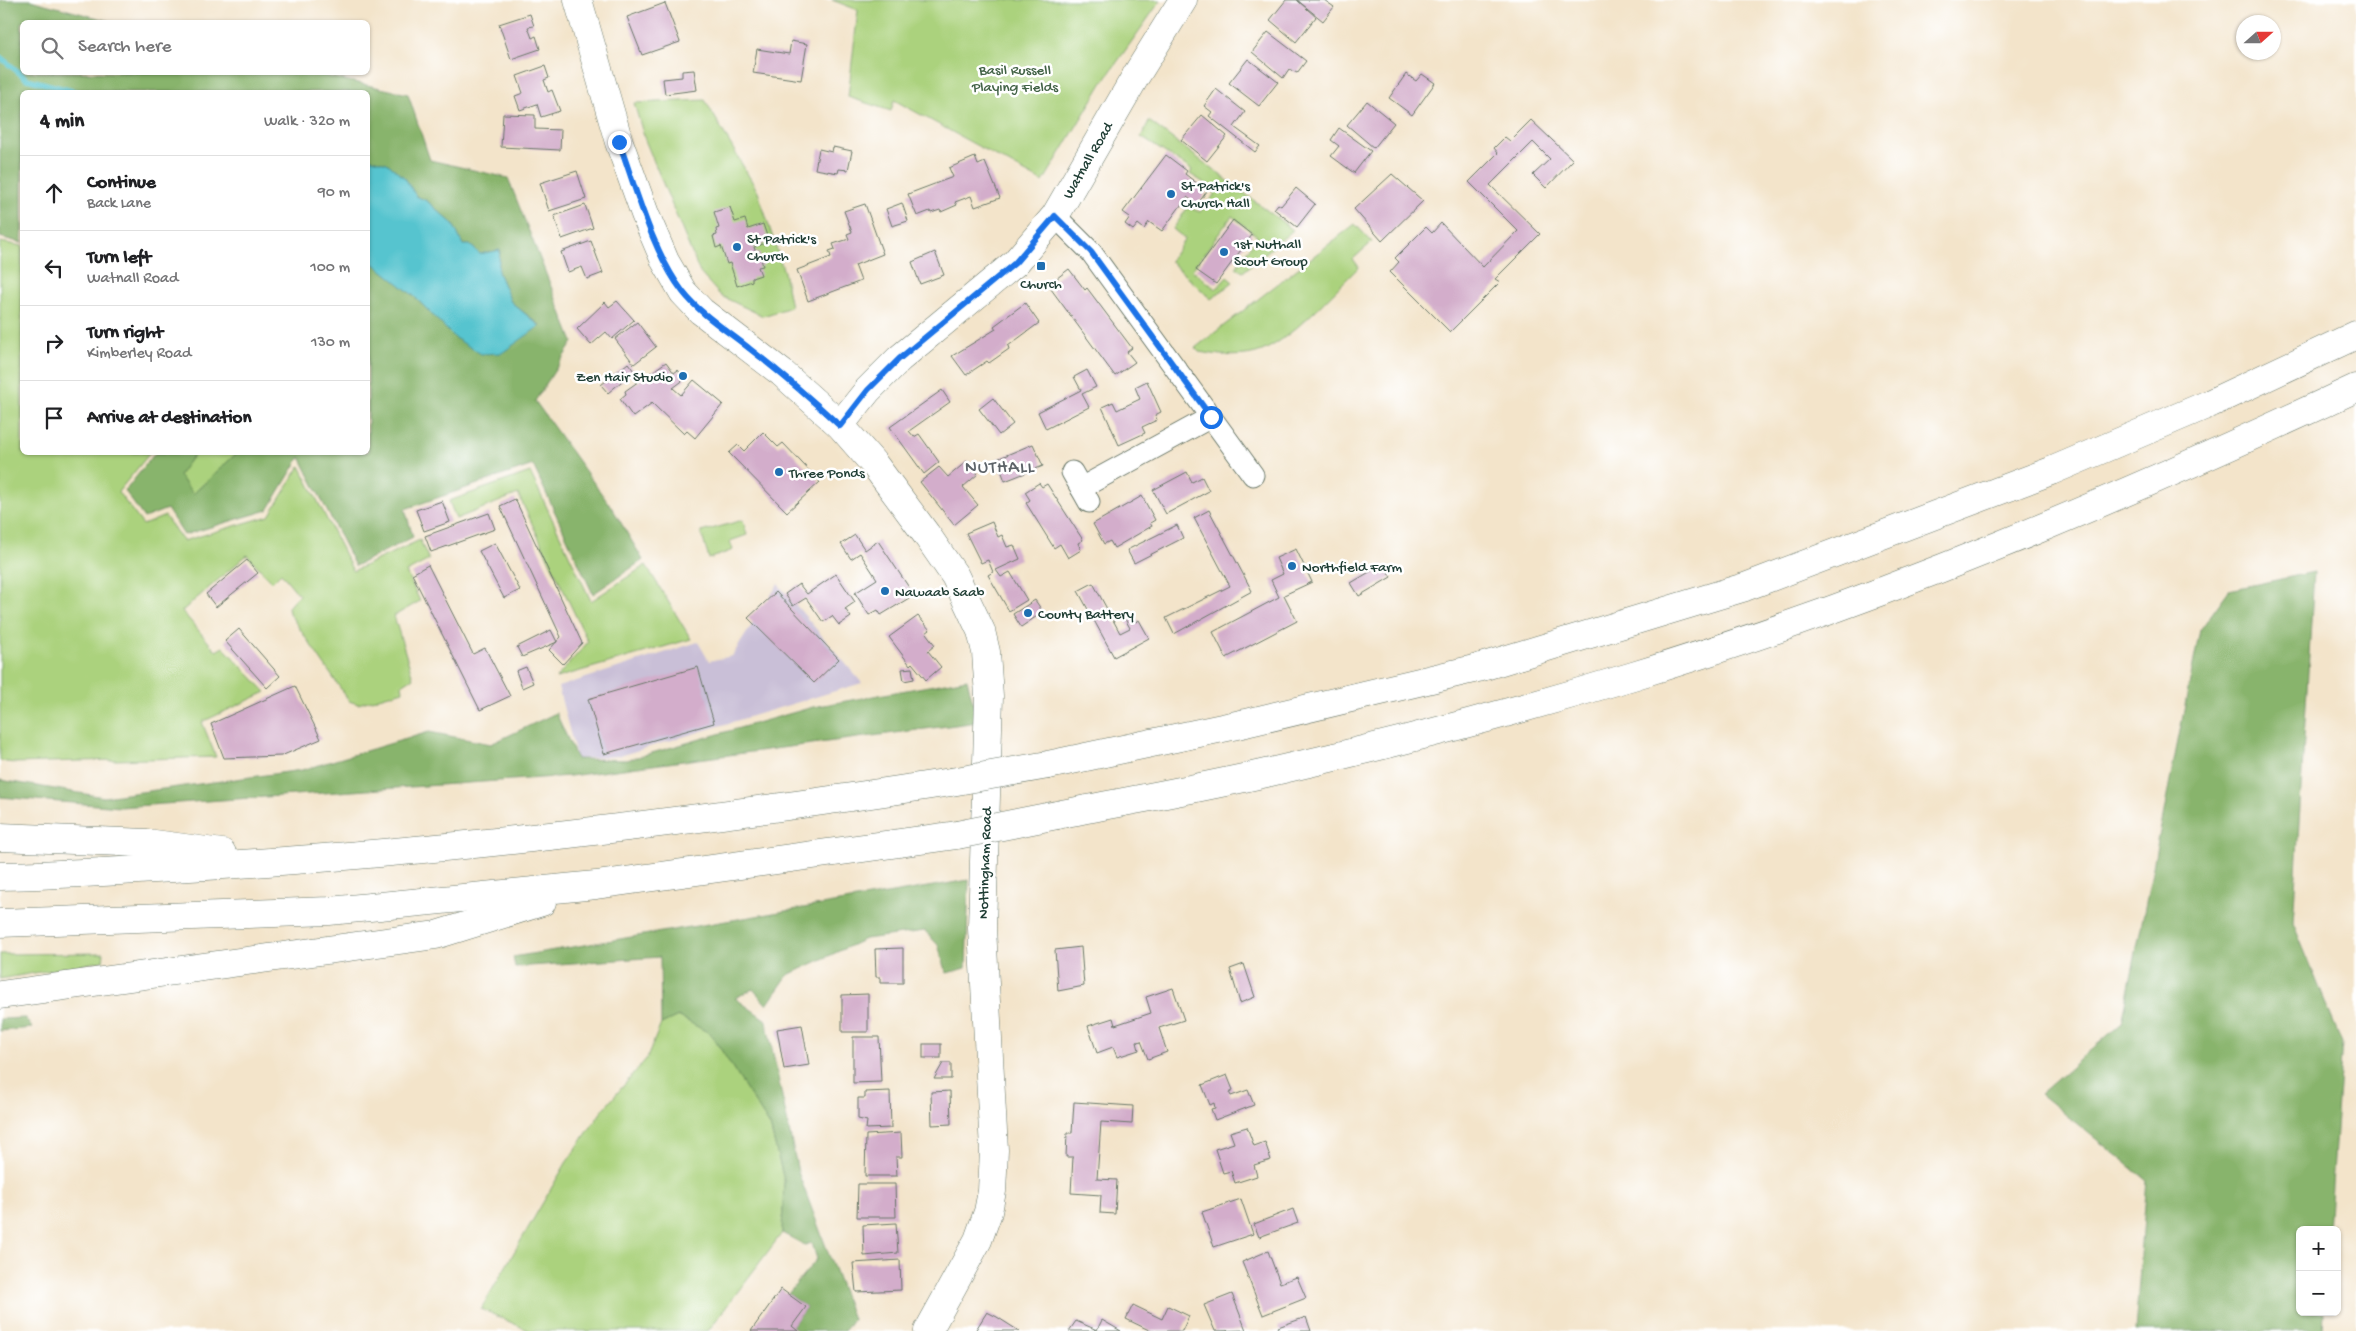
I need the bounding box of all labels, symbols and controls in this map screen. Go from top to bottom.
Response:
north arrow [2236,15,2281,60]
search box [20,20,370,75]
icon: search [38,34,66,62]
text: Search here [78,36,172,59]
park label: Basil Russell Playing Fields [971,62,1058,97]
text: 4 min [40,110,84,135]
text: Walk · 320 m [264,113,350,132]
street label: Watnall Road [1060,118,1119,203]
route end [608,131,631,154]
text: Continue [87,172,156,195]
place label: St Patrick's Church Hall [1181,178,1251,213]
icon: ahead [40,179,68,207]
text: 90 m [318,184,350,203]
marker: St Patrick's Church Hall [1165,188,1177,200]
text: Back Lane [87,195,151,214]
place label: St Patrick's Church [747,231,817,266]
place label: 1st Nuthall Scout Group [1233,236,1308,271]
marker: St Patrick's Church [731,241,743,253]
marker: 1st Nuthall Scout Group [1218,246,1230,258]
text: Turn left [87,247,151,270]
icon: left [40,254,68,282]
text: 100 m [310,259,350,278]
marker: Church [1035,260,1047,272]
text: Watnall Road [87,270,178,289]
place label: Church [1020,276,1062,294]
text: Turn right [87,322,163,345]
icon: right [40,329,68,357]
text: 130 m [311,334,350,353]
text: Kimberley Road [87,345,191,364]
place label: Zen Hair Studio [576,369,673,387]
marker: Zen Hair Studio [677,370,689,382]
icon: arrive [40,404,68,432]
route start [1200,406,1223,429]
text: Arrive at destination [87,407,251,430]
district label: NUTHALL [965,458,1035,479]
place label: Three Ponds [788,465,865,483]
marker: Three Ponds [773,466,785,478]
place label: Northfield Farm [1302,559,1403,577]
marker: Northfield Farm [1286,560,1298,572]
place label: Nawaab Saab [895,584,984,602]
marker: Nawaab Saab [879,585,891,597]
place label: County Battery [1038,606,1134,624]
marker: County Battery [1022,607,1034,619]
street label: Nottingham Road [975,806,997,919]
map controls [2296,1226,2341,1316]
button: + [2296,1226,2341,1271]
button: − [2296,1271,2341,1316]

